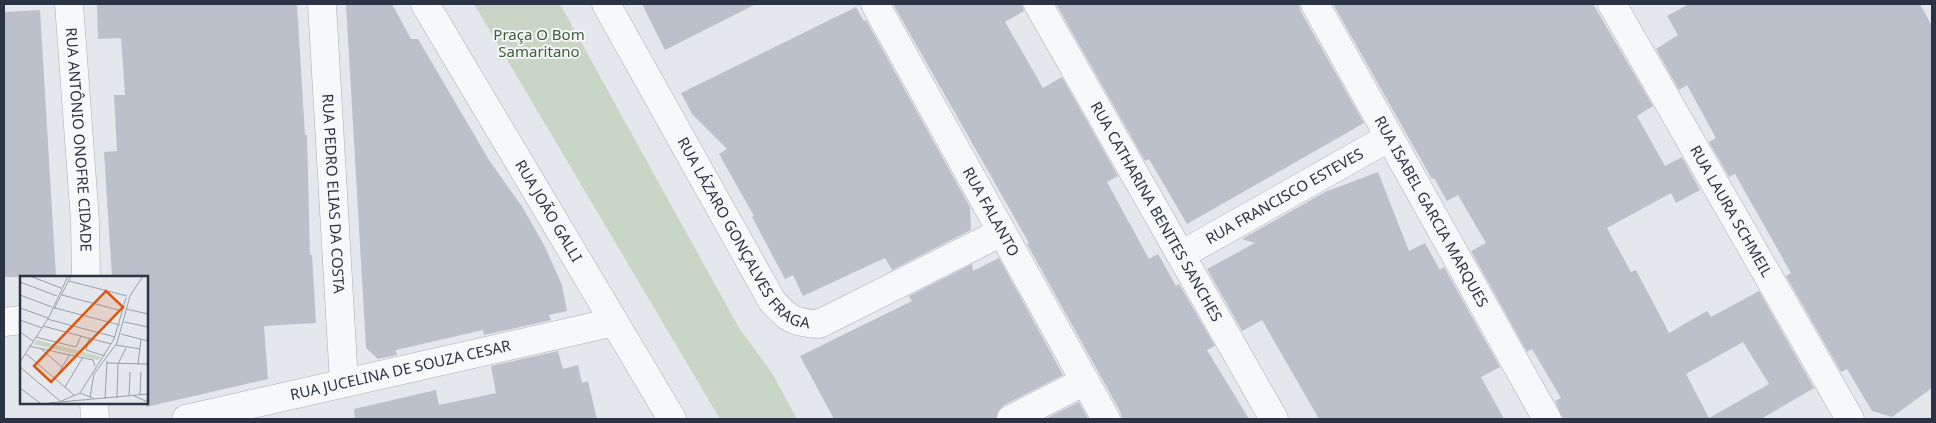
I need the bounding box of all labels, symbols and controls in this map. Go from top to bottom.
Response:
park label: Praça O Bom Samaritano [493,24,585,61]
street label: RUA ANTÔNIO ONOFRE CIDADE [62,27,97,252]
street label: RUA PEDRO ELIAS DA COSTA [318,93,350,295]
street label: RUA CATHARINA BENITES SANCHES [1087,98,1228,325]
street label: RUA ISABEL GARCIA MARQUES [1371,112,1494,311]
street label: RUA LÁZARO GONÇALVES FRAGA [673,133,812,332]
street label: RUA LAURA SCHMEIL [1686,141,1778,280]
street label: RUA FRANCISCO ESTEVES [1202,143,1367,248]
street label: RUA JOÃO GALLI [511,156,587,265]
street label: RUA FALANTO [959,163,1025,260]
inset map [20,276,148,403]
street label: RUA JUCELINA DE SOUZA CESAR [288,335,513,404]

